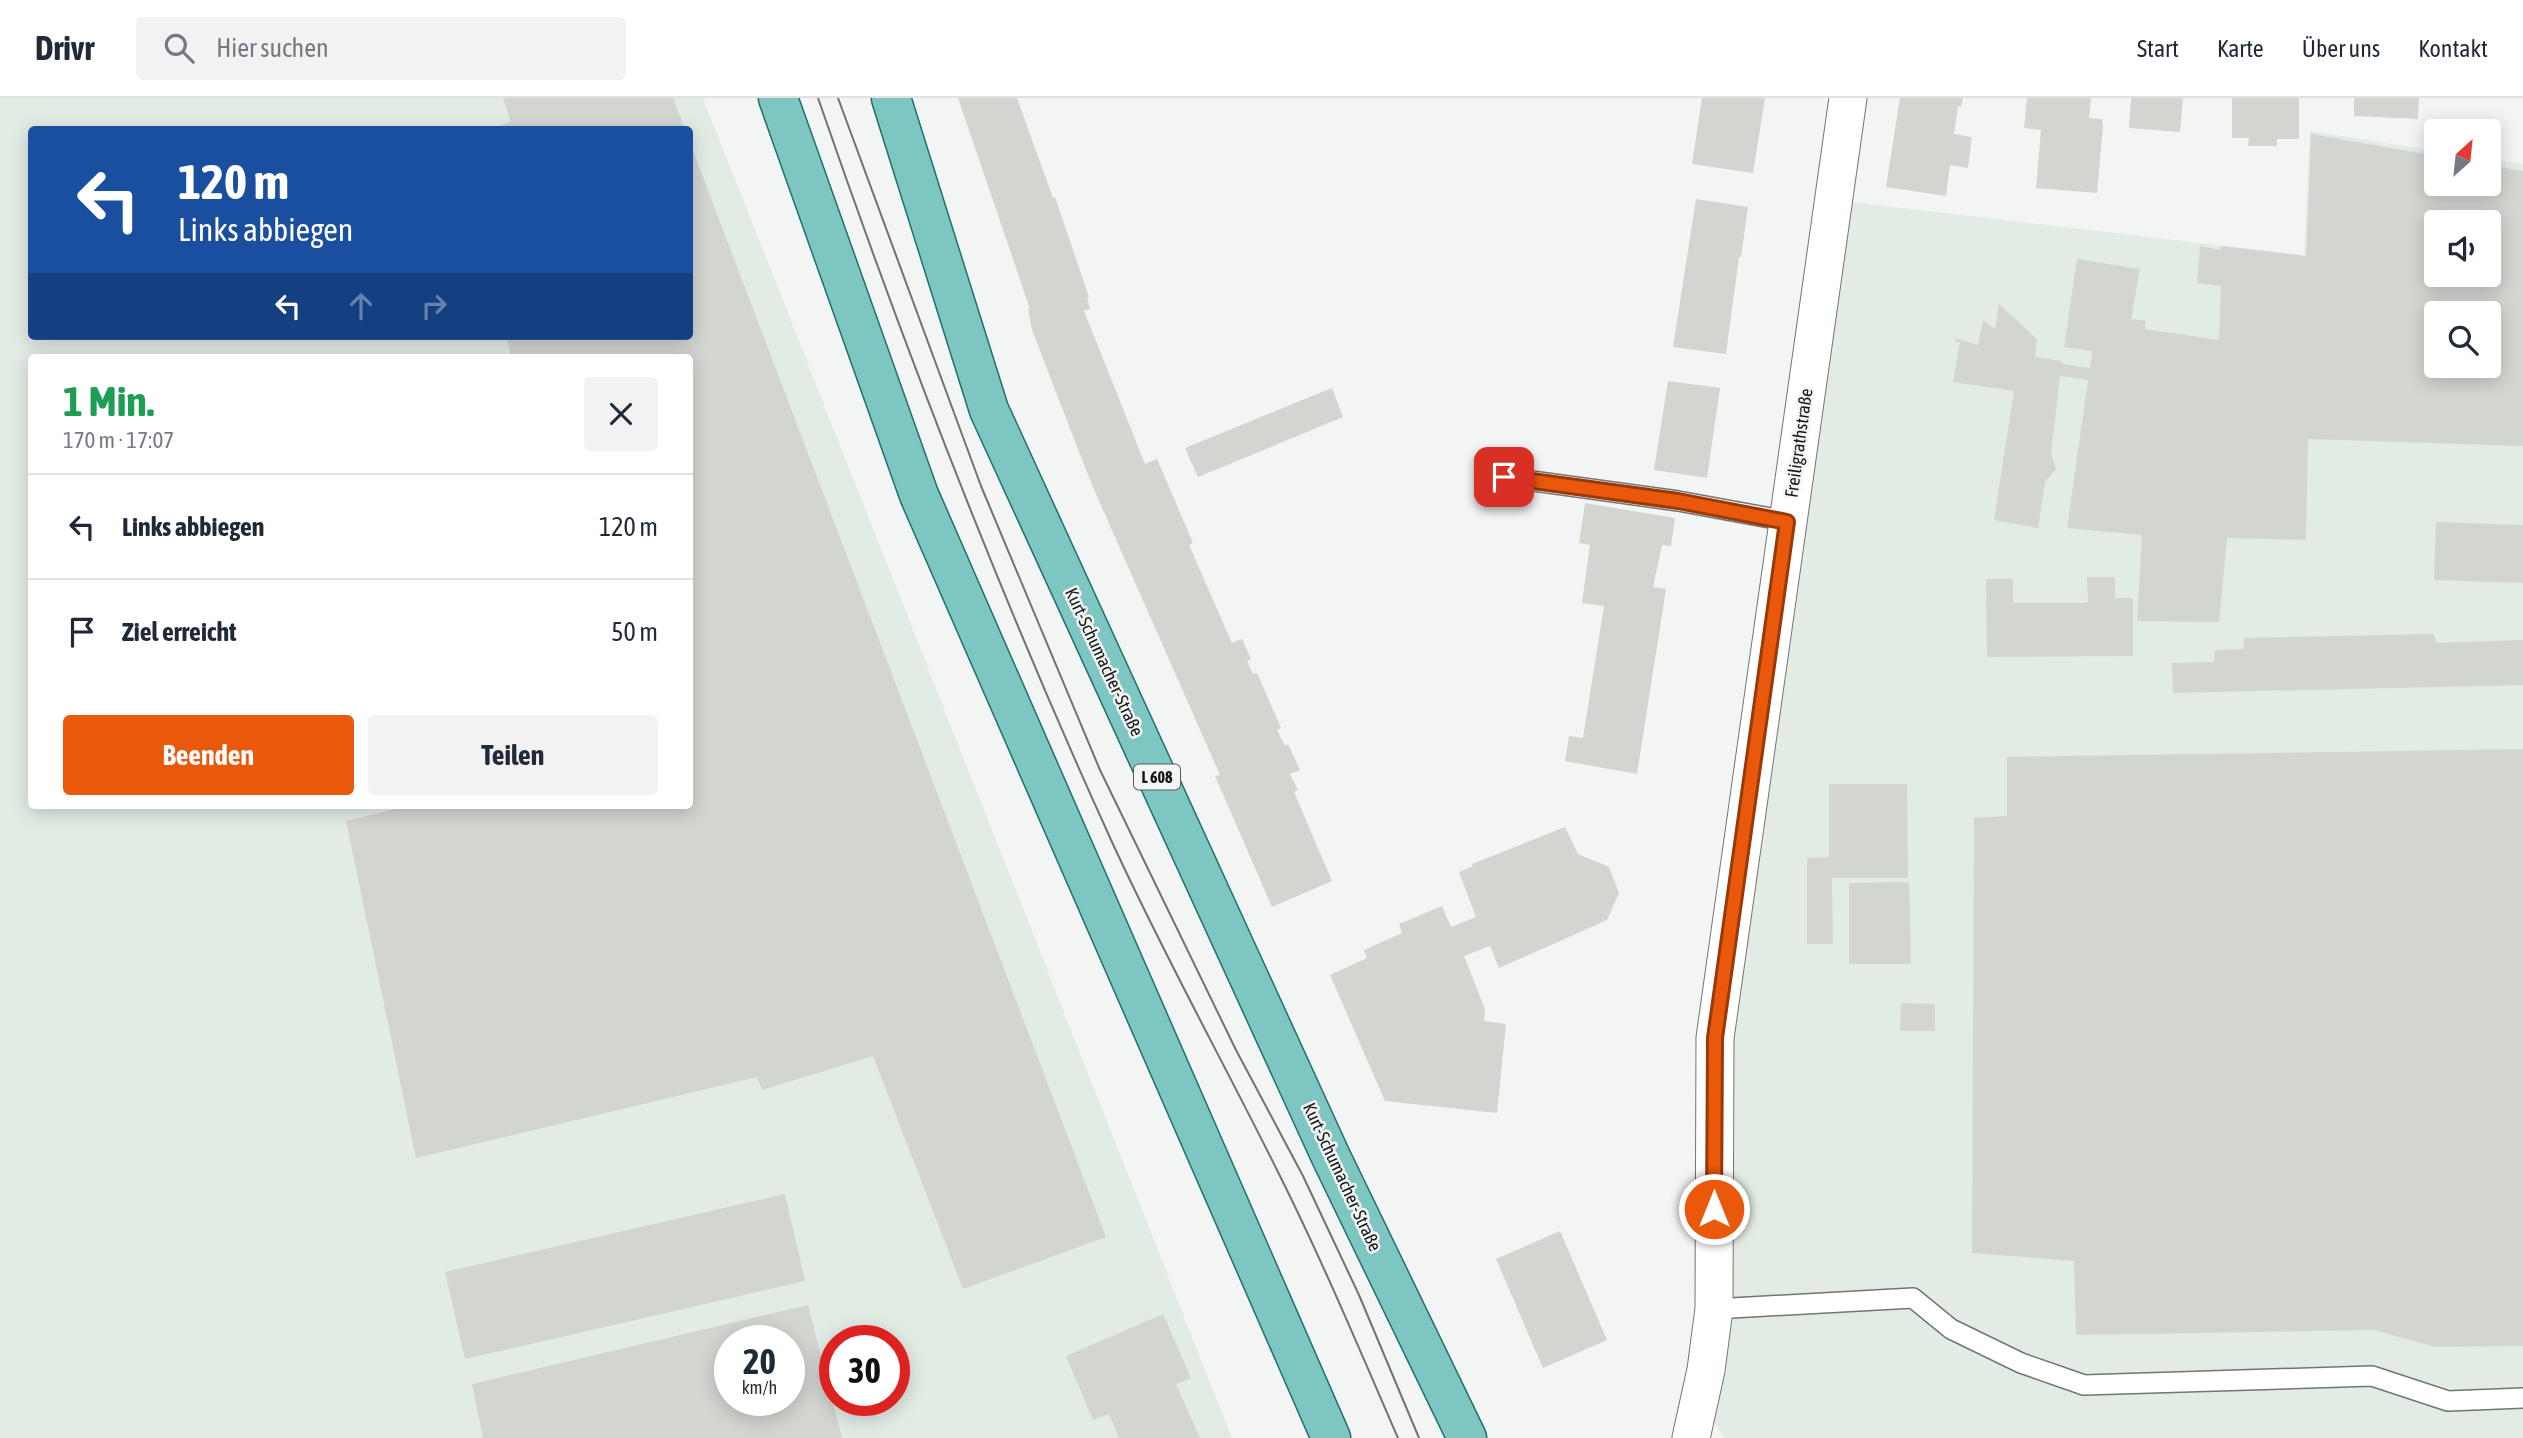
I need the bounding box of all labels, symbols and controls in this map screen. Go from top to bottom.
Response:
search box [136,17,626,80]
text: Drivr [35,29,94,67]
icon: search [160,29,198,67]
text: Hier suchen [216,33,329,63]
text: Start [2137,35,2179,62]
text: Karte [2217,35,2264,62]
text: Über uns [2302,35,2380,62]
text: Kontakt [2418,35,2488,62]
north arrow [2424,119,2501,196]
map controls [2424,119,2501,378]
text: 120 m [178,153,289,209]
icon: left [63,154,154,245]
button: sound [2424,210,2501,287]
text: Links abbiegen [178,211,353,248]
icon: left [269,287,307,325]
icon: ahead [342,287,380,325]
icon: right [415,287,453,325]
button: search [2424,301,2501,378]
text: 1 Min. [63,377,154,425]
button: close [584,377,658,451]
street label: Freiligrathstraße [1780,387,1817,499]
text: 170 m · 17:07 [63,427,174,453]
pin [1474,447,1534,507]
icon: arrive [1485,458,1523,496]
icon: left [63,508,101,546]
text: Links abbiegen [122,512,264,542]
text: 120 m [599,512,658,542]
street label: Kurt-Schumacher-Straße [1061,584,1148,739]
icon: arrive [63,613,101,651]
text: Ziel erreicht [122,617,237,647]
text: 50 m [611,617,658,647]
button: Beenden [63,715,354,795]
button: Teilen [368,715,658,795]
road number: L 608 [1134,764,1180,790]
street label: Kurt-Schumacher-Straße [1299,1099,1386,1254]
position arrow [1677,1172,1751,1246]
speed limit sign: 30 [819,1325,910,1416]
text: 20 [743,1341,776,1381]
text: km/h [742,1377,777,1398]

